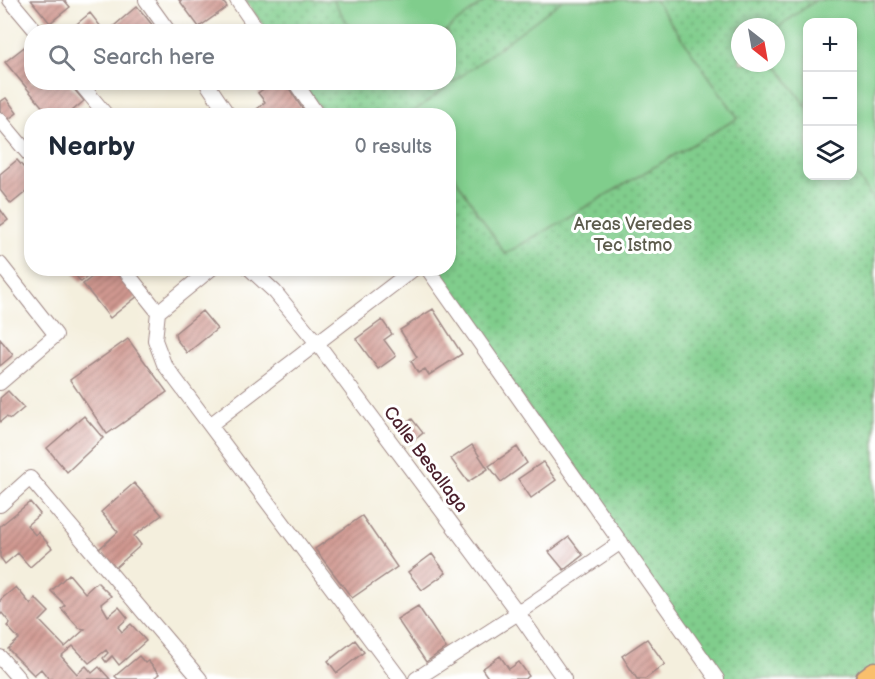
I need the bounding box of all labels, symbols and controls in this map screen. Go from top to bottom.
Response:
north arrow [731,18,785,72]
map controls [803,18,857,180]
button: + [803,18,857,72]
search box [24,24,456,90]
icon: search [45,41,78,74]
text: Search here [93,44,215,71]
button: − [803,72,857,126]
button: layers [803,126,857,180]
text: Nearby [48,132,135,163]
text: 0 results [355,135,432,159]
park label: Areas Veredes Tec Istmo [574,214,692,256]
street label: Calle Besallaga [379,402,472,516]

